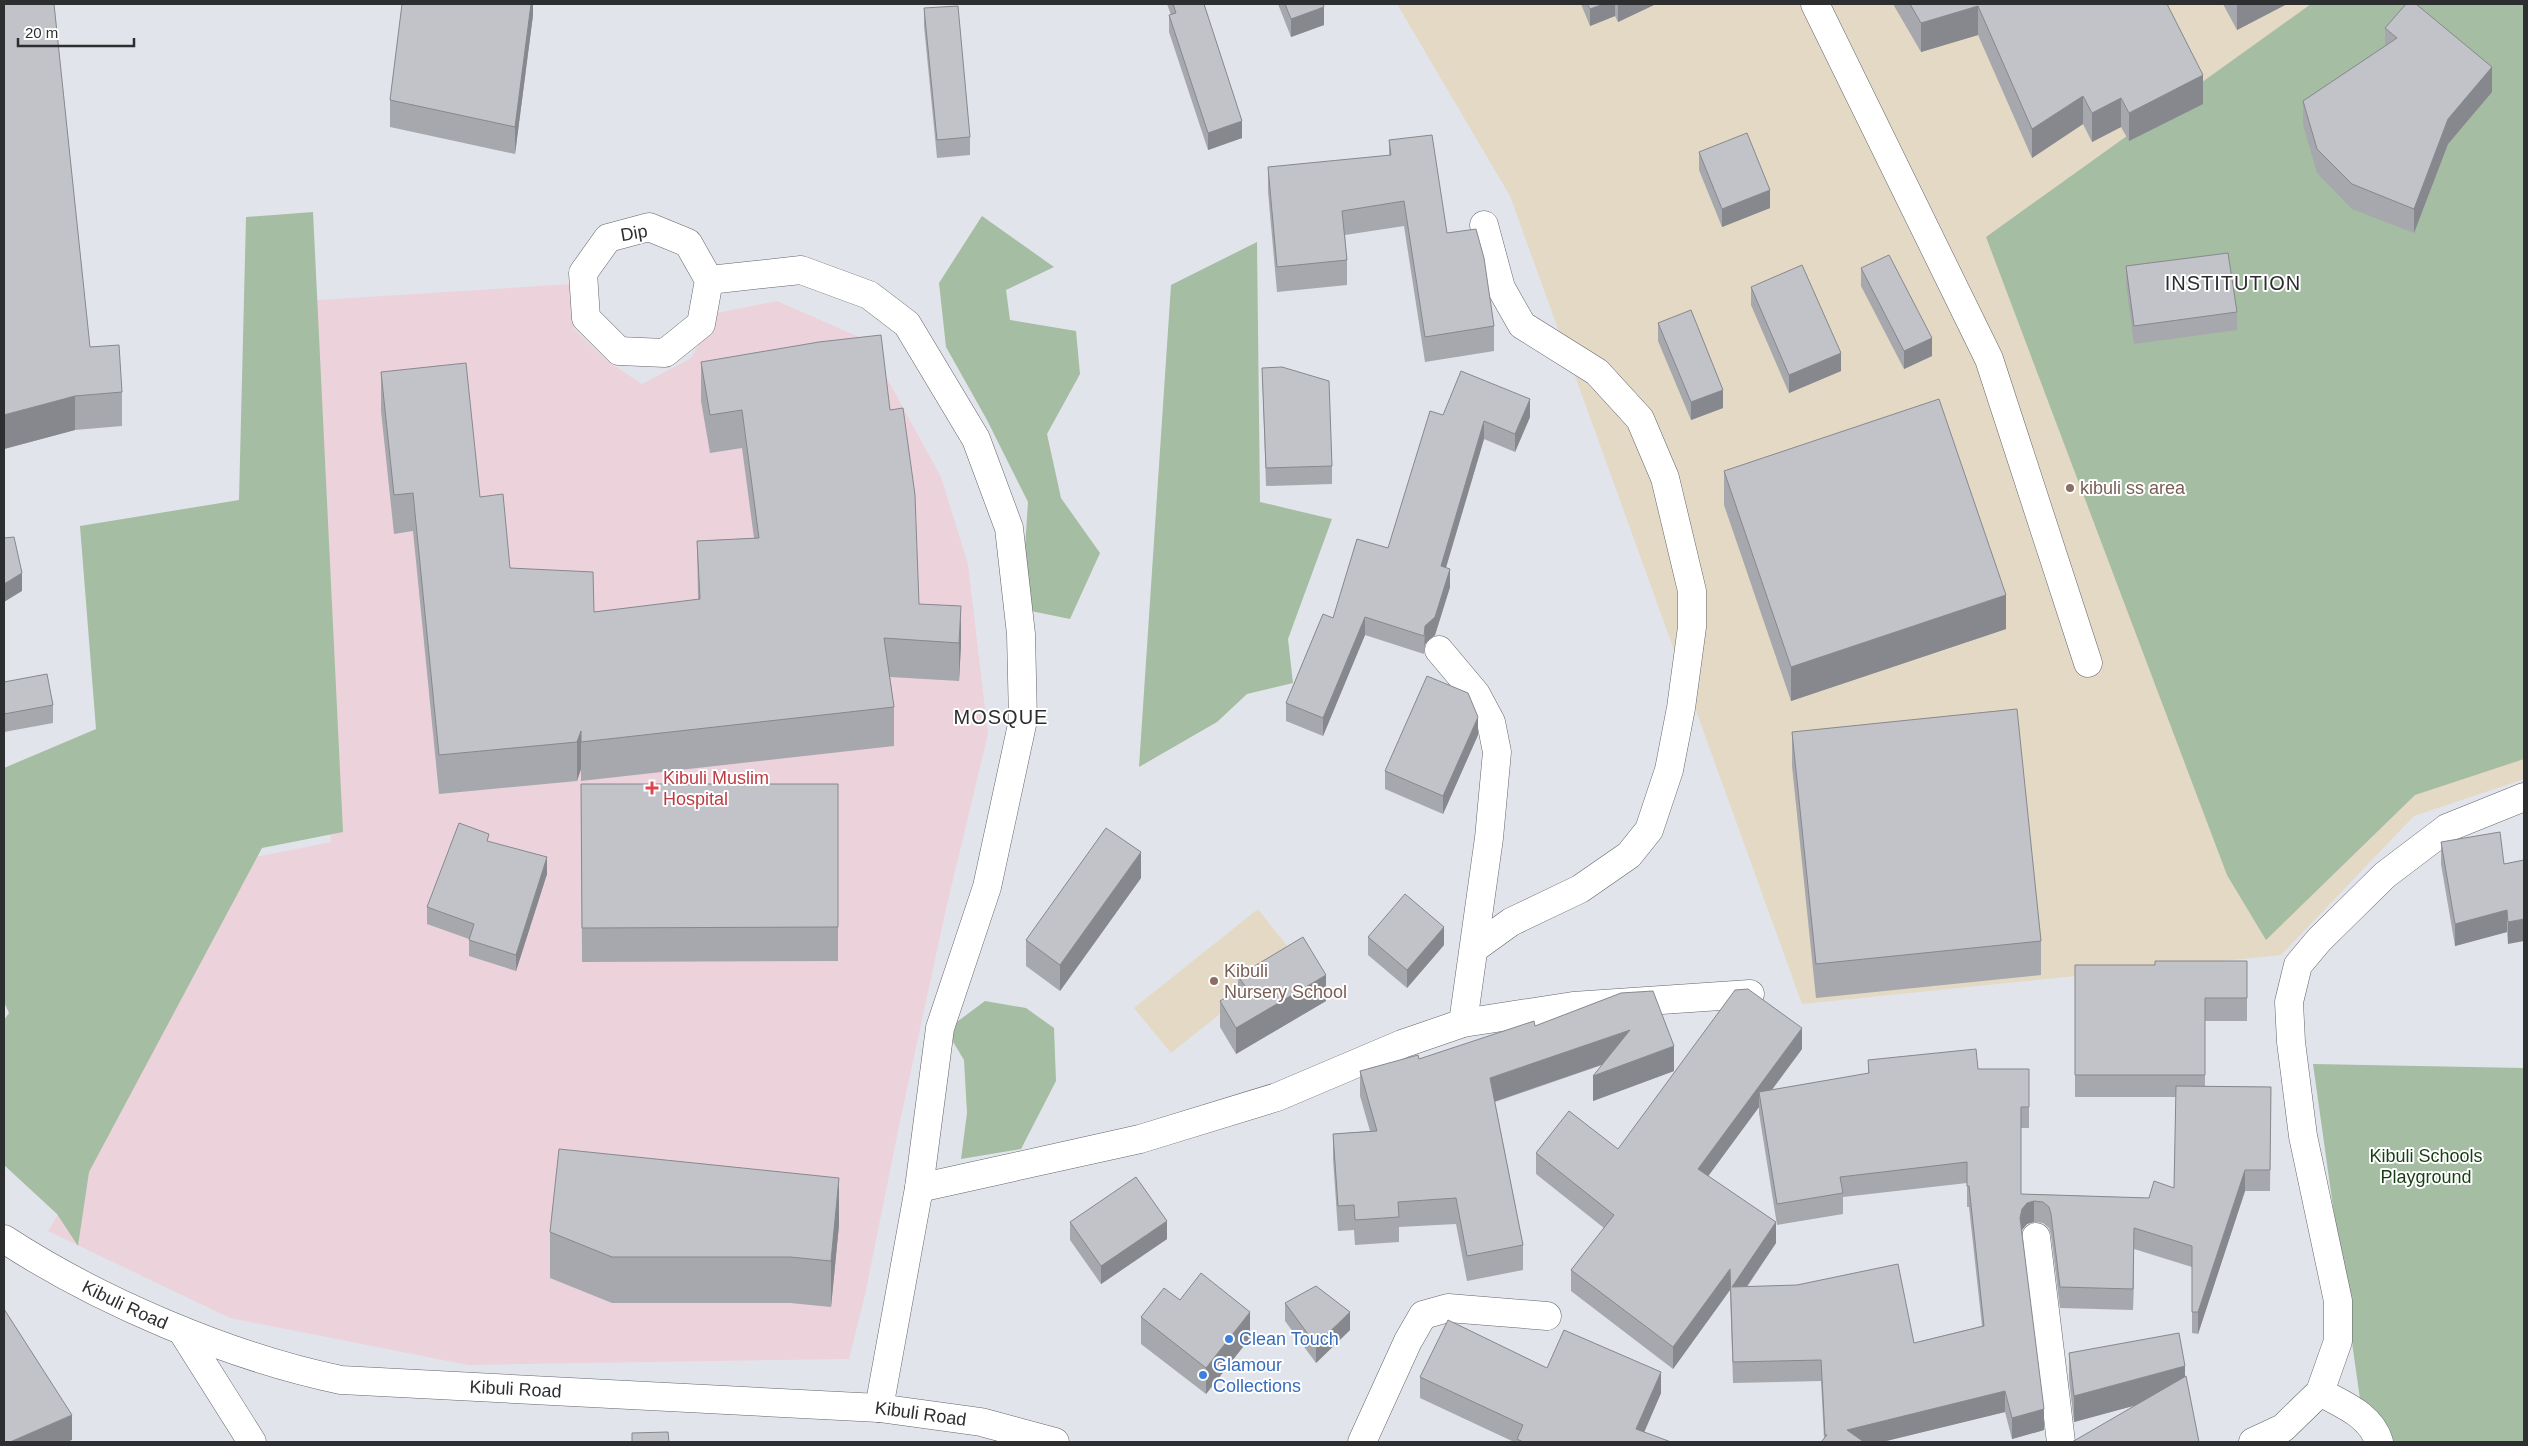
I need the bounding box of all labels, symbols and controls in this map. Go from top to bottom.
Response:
scale bar [18,15,134,47]
text: 20 m [25,24,58,41]
street label: Dip [619,221,649,245]
district label: INSTITUTION [2165,272,2301,294]
place label: kibuli ss area [2080,478,2186,498]
marker: kibuli ss area [2064,482,2076,494]
district label: MOSQUE [954,706,1048,728]
place label: Kibuli Muslim Hospital [663,768,769,809]
marker: Kibuli Muslim Hospital [645,781,659,795]
place label: Kibuli Nursery School [1224,961,1347,1002]
marker: Kibuli Nursery School [1208,975,1220,987]
park label: Kibuli Schools Playground [2369,1146,2483,1187]
street label: Kibuli Road [79,1276,171,1333]
place label: Clean Touch [1239,1329,1339,1349]
marker: Clean Touch [1223,1333,1235,1345]
place label: Glamour Collections [1213,1355,1301,1396]
marker: Glamour Collections [1197,1369,1209,1381]
street label: Kibuli Road [469,1377,562,1401]
street label: Kibuli Road [874,1398,968,1430]

